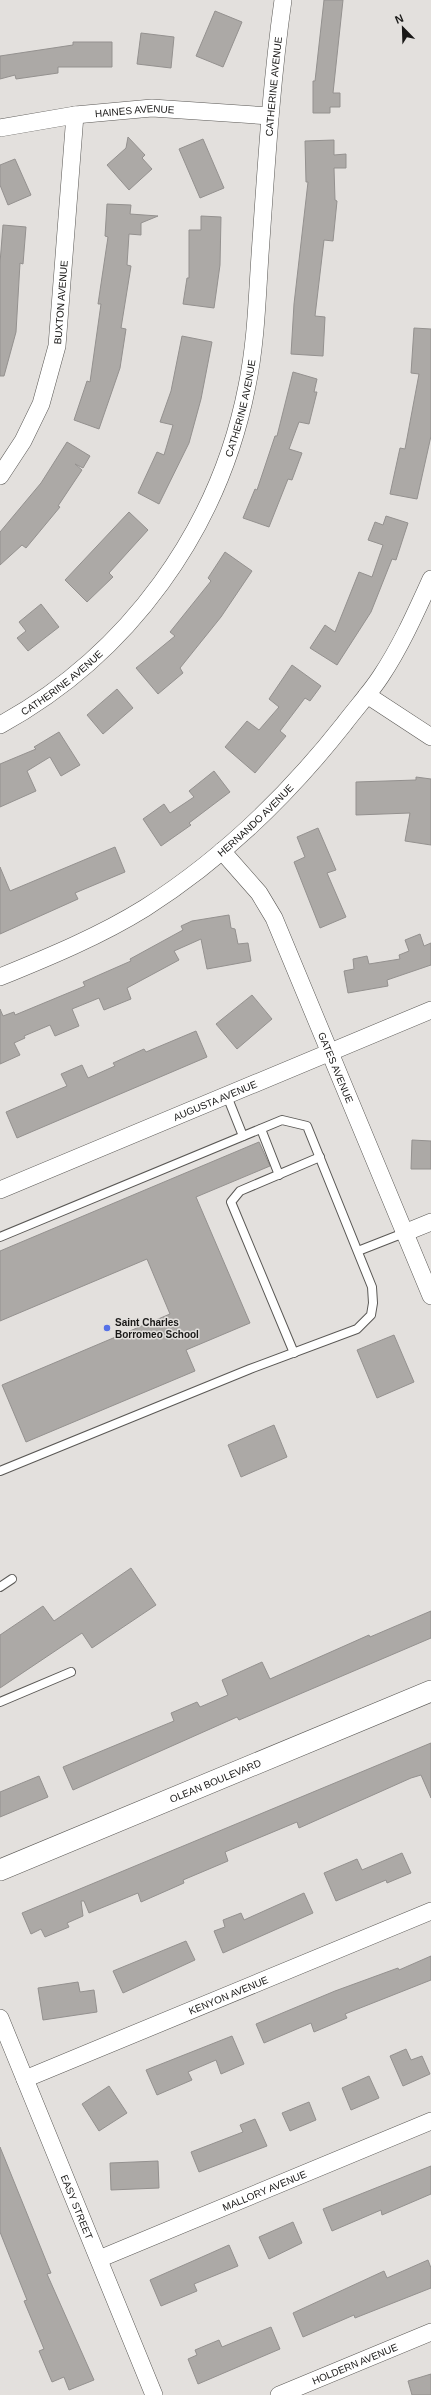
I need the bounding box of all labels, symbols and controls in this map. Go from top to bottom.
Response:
north arrow [383,8,423,48]
text: N [393,12,405,26]
street label: CATHERINE AVENUE [263,36,284,136]
street label: HAINES AVENUE [94,102,175,119]
street label: BUXTON AVENUE [52,260,69,345]
street label: CATHERINE AVENUE [223,358,257,458]
street label: CATHERINE AVENUE [19,647,105,717]
street label: HERNANDO AVENUE [215,781,295,858]
street label: GATES AVENUE [316,1030,356,1105]
street label: AUGUSTA AVENUE [171,1078,259,1123]
place label: Saint Charles Borromeo School [115,1317,199,1340]
marker: Saint Charles Borromeo School [102,1323,112,1333]
street label: OLEAN BOULEVARD [168,1757,262,1804]
street label: KENYON AVENUE [187,1973,270,2016]
street label: MALLORY AVENUE [221,2168,308,2213]
street label: EASY STREET [59,2173,95,2241]
street label: HOLDERN AVENUE [310,2341,399,2386]

